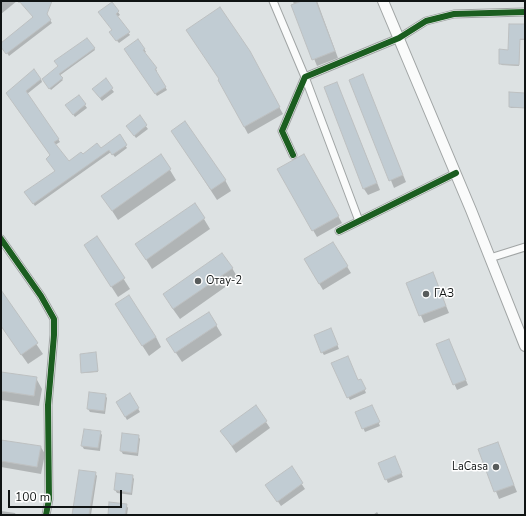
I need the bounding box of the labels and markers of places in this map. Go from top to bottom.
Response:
place label: Отау-2 [206,274,242,288]
marker: Отау-2 [193,276,203,286]
place label: ГАЗ [434,287,454,301]
marker: ГАЗ [421,289,431,299]
place label: LaCasa [452,460,488,474]
marker: LaCasa [491,462,501,472]

